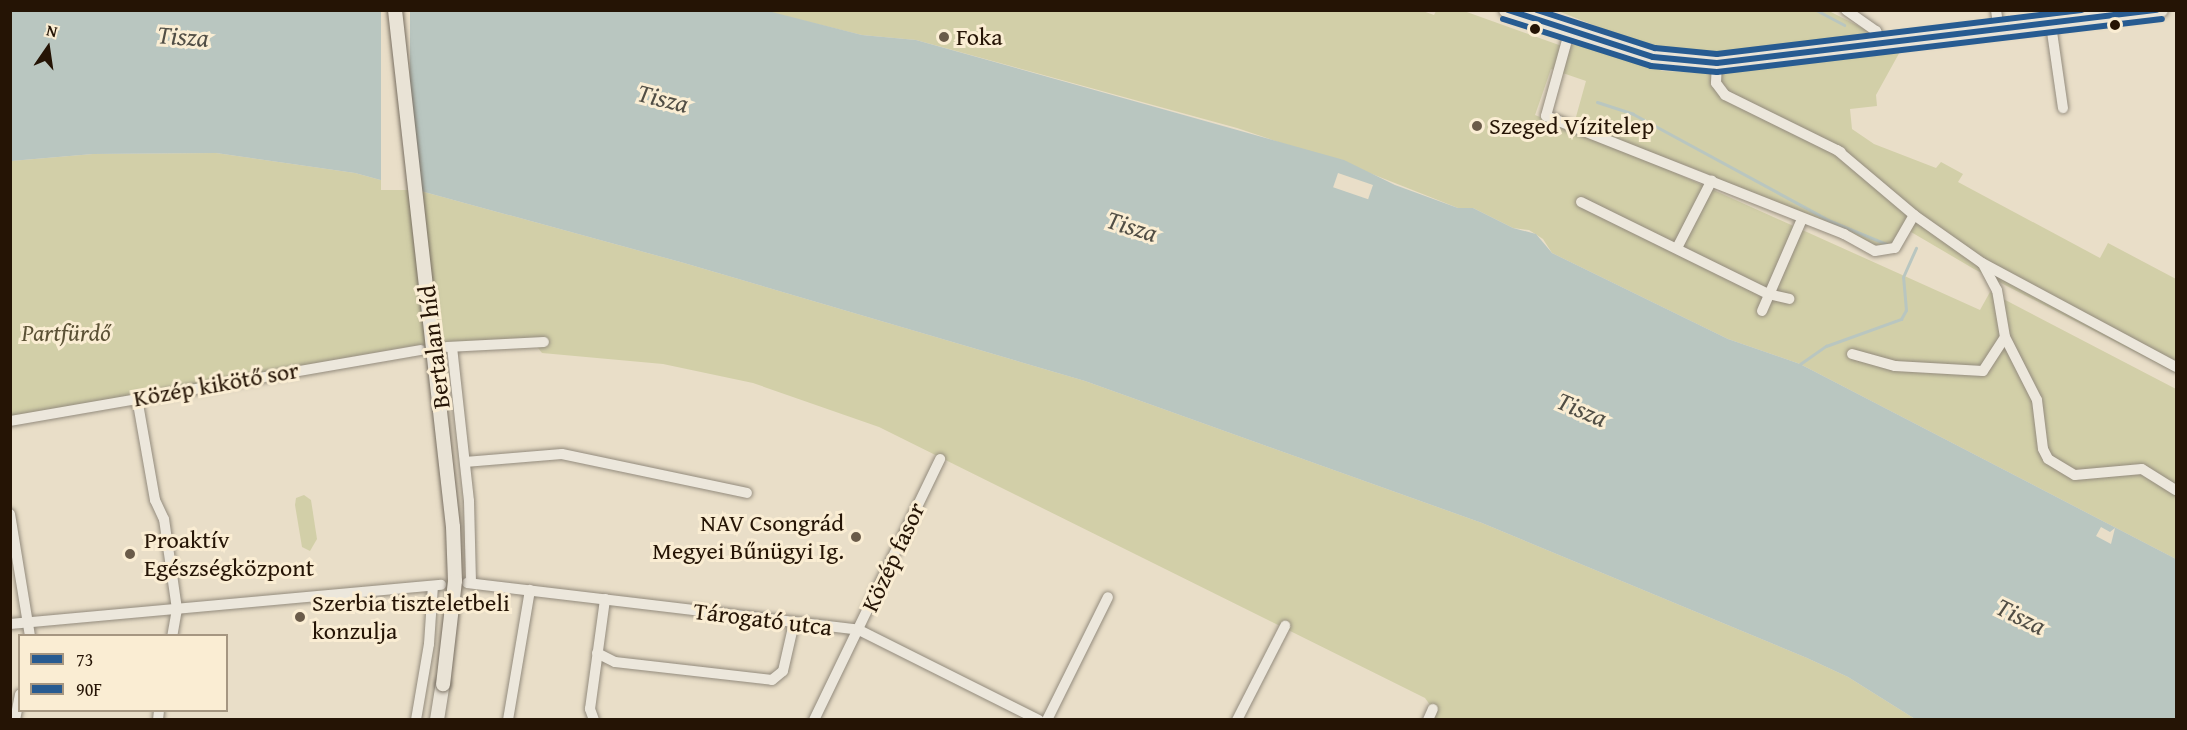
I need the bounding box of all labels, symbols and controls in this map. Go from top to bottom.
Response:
north arrow [18,18,78,78]
text: N [44,18,60,43]
water label: Tisza [156,19,210,53]
unlabelled marker [2109,19,2121,31]
place label: Foka [956,23,1003,51]
unlabelled marker [1529,23,1541,35]
marker: Foka [937,30,951,44]
water label: Tisza [634,77,692,119]
place label: Szeged Vízitelep [1489,112,1654,140]
marker: Szeged Vízitelep [1470,119,1484,133]
water label: Tisza [1103,204,1161,248]
street label: Bertalan híd [412,283,456,411]
park label: Partfürdő [22,319,110,347]
street label: Közép kikötő sor [131,355,301,413]
water label: Tisza [1552,385,1612,433]
street label: Közép fasor [855,498,931,616]
place label: NAV Csongrád Megyei Bűnügyi Ig. [652,509,844,565]
place label: Proaktív Egészségközpont [144,526,314,582]
marker: NAV Csongrád Megyei Bűnügyi Ig. [849,530,863,544]
marker: Proaktív Egészségközpont [121,545,139,563]
place label: Szerbia tiszteletbeli konzulja [312,589,510,645]
water label: Tisza [1991,591,2051,641]
street label: Tárogató utca [692,596,834,642]
marker: Szerbia tiszteletbeli konzulja [293,610,307,624]
legend [18,634,228,712]
text: 73 [76,646,93,673]
text: 90F [76,676,102,703]

